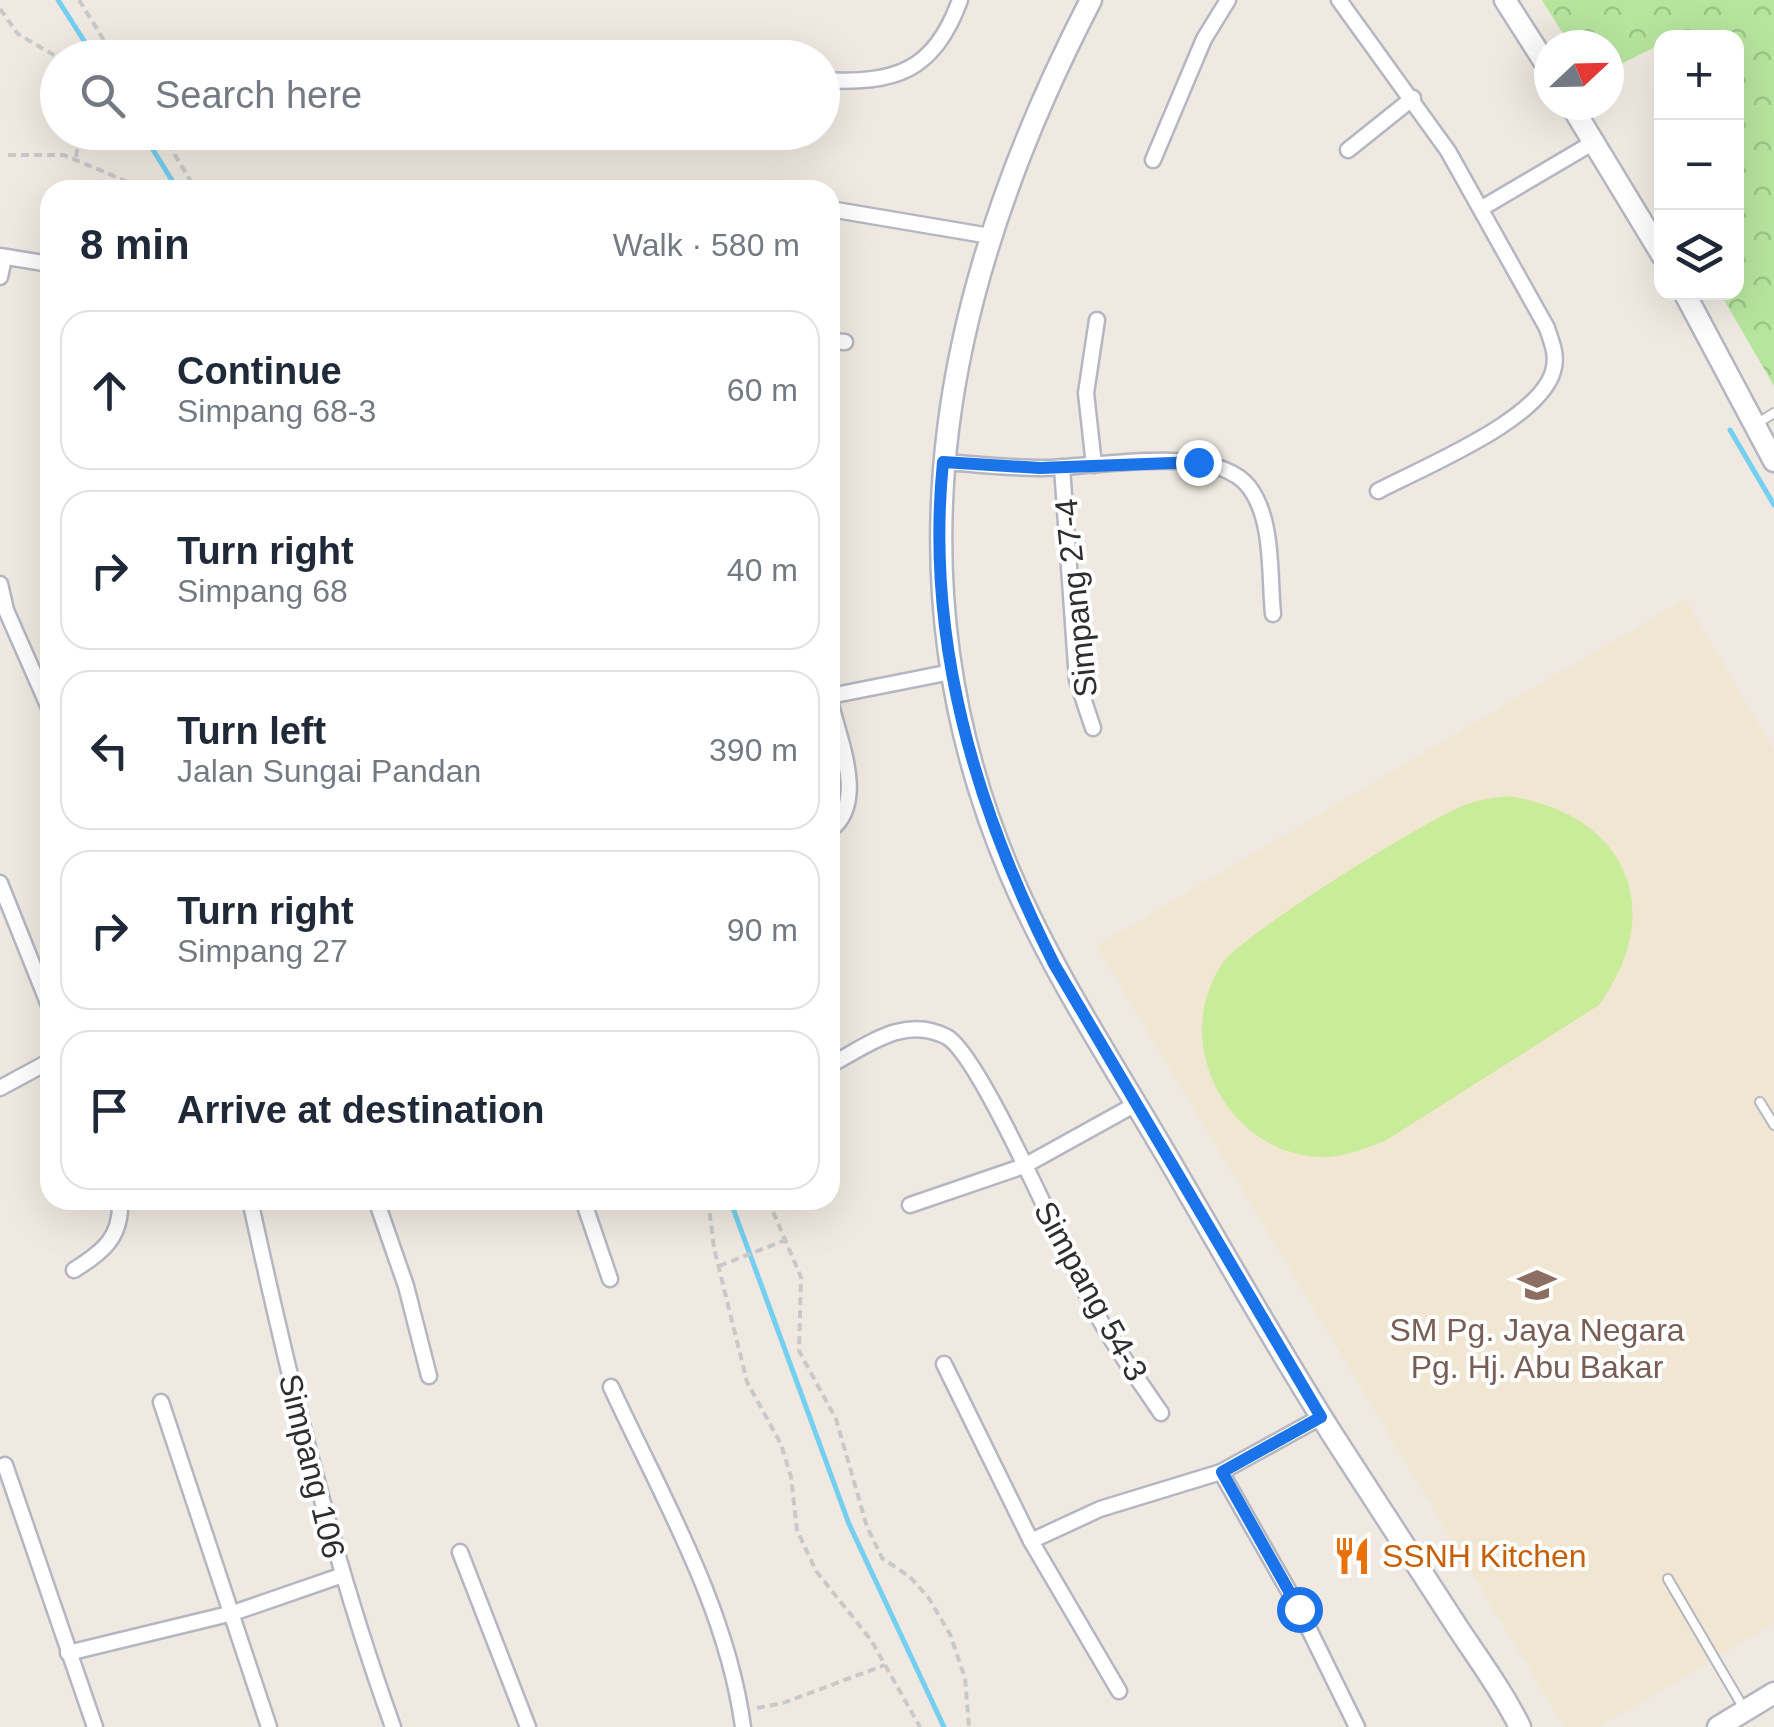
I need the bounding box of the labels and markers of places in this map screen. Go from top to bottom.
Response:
school or university icon: SM Pg. Jaya Negara Pg. Hj. Abu Bakar [1516,1264,1558,1306]
place label: SM Pg. Jaya Negara Pg. Hj. Abu Bakar [1389,1312,1685,1385]
restaurant icon: SSNH Kitchen [1331,1535,1373,1577]
place label: SSNH Kitchen [1382,1538,1587,1574]

